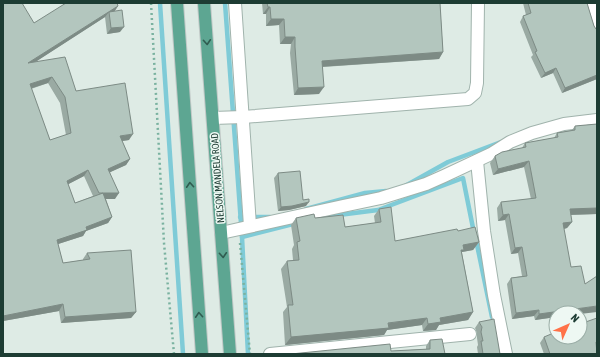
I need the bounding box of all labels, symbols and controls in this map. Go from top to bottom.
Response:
one-way arrow [203,39,212,45]
street label: NELSON MANDELA ROAD [209,132,226,223]
one-way arrow [186,182,195,188]
one-way arrow [218,252,227,258]
north arrow [548,305,588,345]
text: N [569,311,582,324]
one-way arrow [195,312,204,318]

